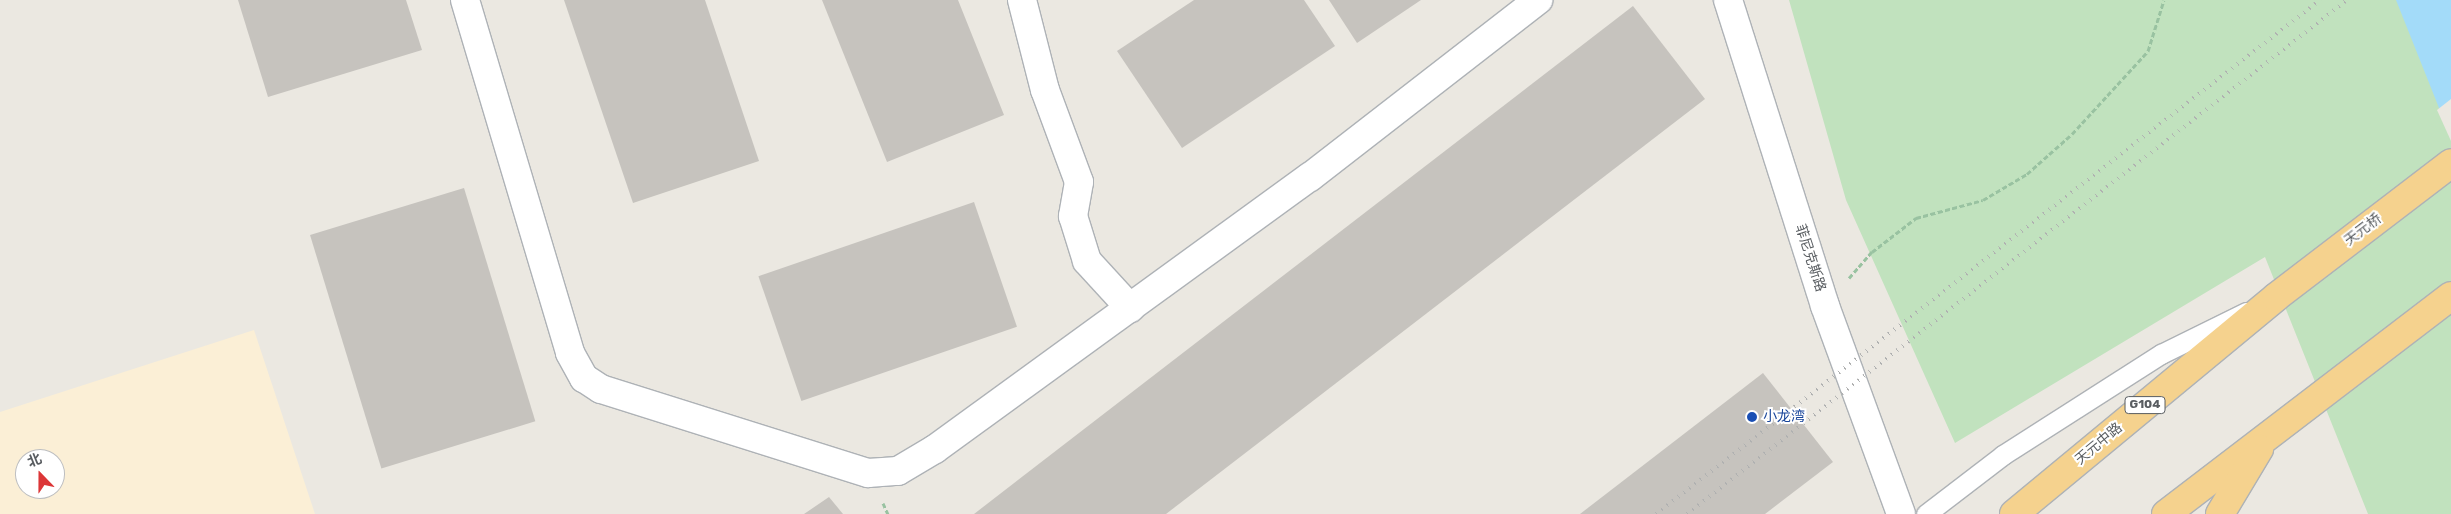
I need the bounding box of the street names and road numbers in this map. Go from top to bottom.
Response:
street label: 天元桥 [2341,211,2385,249]
street label: 菲尼克斯路 [1791,222,1829,294]
road number: G104 [2124,396,2166,414]
street label: 天元中路 [2072,420,2126,468]

